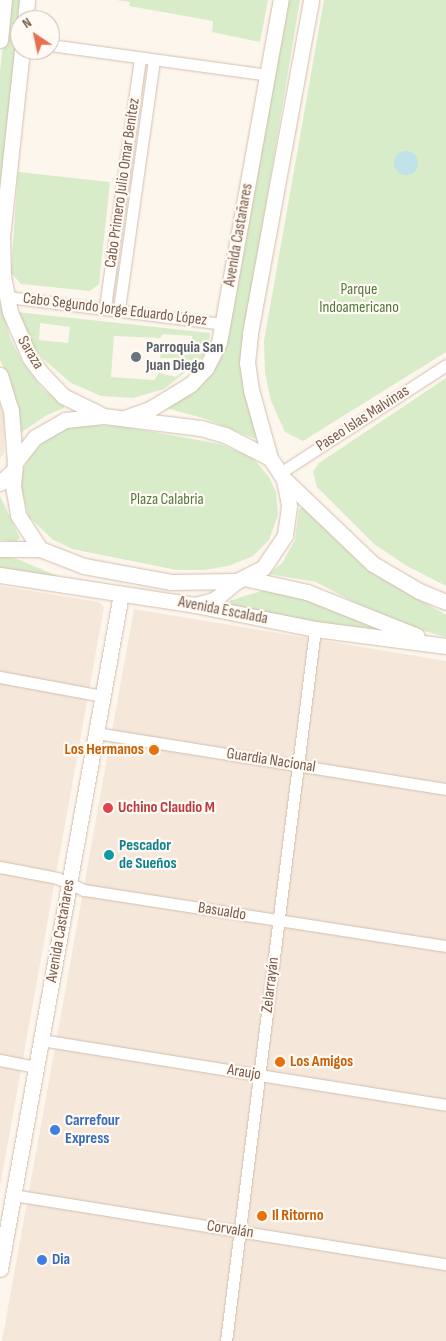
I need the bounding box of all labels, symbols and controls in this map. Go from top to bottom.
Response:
north arrow [10,10,60,60]
text: N [19,14,35,32]
street label: Cabo Primero Julio Omar Benítez [102,97,144,269]
street label: Avenida Castañares [220,182,258,288]
park label: Parque Indoamericano [319,280,399,318]
street label: Cabo Segundo Jorge Eduardo López [22,289,208,331]
street label: Saraza [13,333,47,373]
place label: Parroquia San Juan Diego [146,338,223,376]
marker: Parroquia San Juan Diego [130,351,142,363]
street label: Paseo Islas Malvinas [313,382,413,456]
park label: Plaza Calabria [130,490,204,510]
street label: Avenida Escalada [177,593,269,629]
place label: Los Hermanos [64,740,144,760]
marker: Los Hermanos [148,744,160,756]
street label: Guardia Nacional [225,744,317,778]
place label: Uchino Claudio M [118,798,215,818]
marker: Uchino Claudio M [102,802,114,814]
place label: Pescador de Sueños [119,836,177,874]
marker: Pescador de Sueños [103,849,115,861]
street label: Avenida Castañares [42,878,80,984]
street label: Basualdo [197,899,247,925]
street label: Zelarrayán [258,956,284,1014]
place label: Los Amigos [290,1052,353,1072]
marker: Los Amigos [274,1056,286,1068]
street label: Araujo [226,1061,262,1085]
place label: Carrefour Express [65,1111,120,1149]
marker: Carrefour Express [49,1124,61,1136]
place label: Il Ritorno [272,1206,324,1226]
marker: Il Ritorno [256,1210,268,1222]
street label: Corvalán [205,1217,255,1243]
place label: Dia [52,1250,70,1270]
marker: Dia [36,1254,48,1266]

